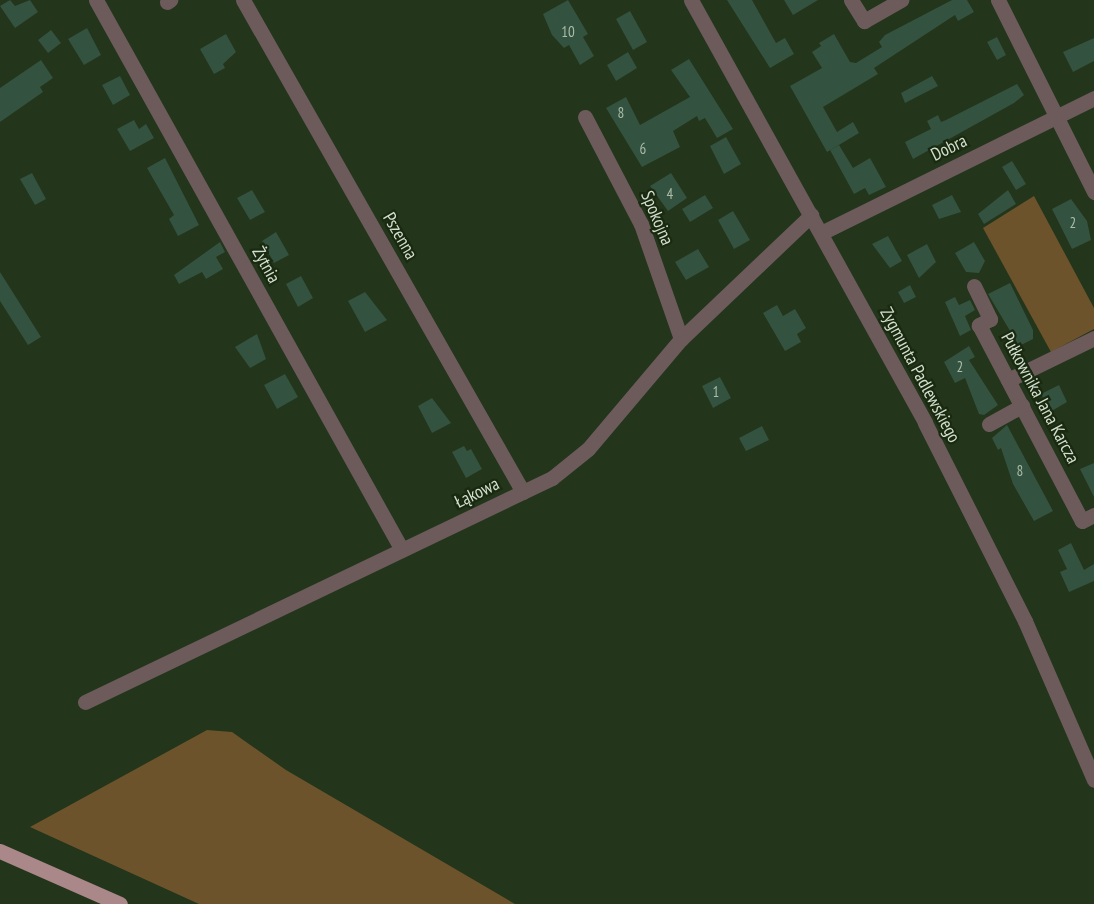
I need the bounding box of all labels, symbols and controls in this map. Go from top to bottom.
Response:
house number: 10 [561,23,575,41]
house number: 8 [618,104,624,122]
street label: Dobra [928,130,970,166]
house number: 6 [640,140,646,158]
house number: 4 [667,185,673,203]
street label: Spokojna [636,188,678,248]
street label: Pszenna [378,209,422,263]
house number: 2 [1070,214,1076,232]
street label: Żytnia [247,243,285,287]
street label: Zygmunta Padlewskiego [875,304,965,446]
street label: Pułkownika Jana Karcza [996,329,1084,467]
house number: 2 [957,358,963,376]
house number: 1 [713,383,719,401]
house number: 8 [1017,462,1023,480]
street label: Łąkowa [451,473,503,513]

